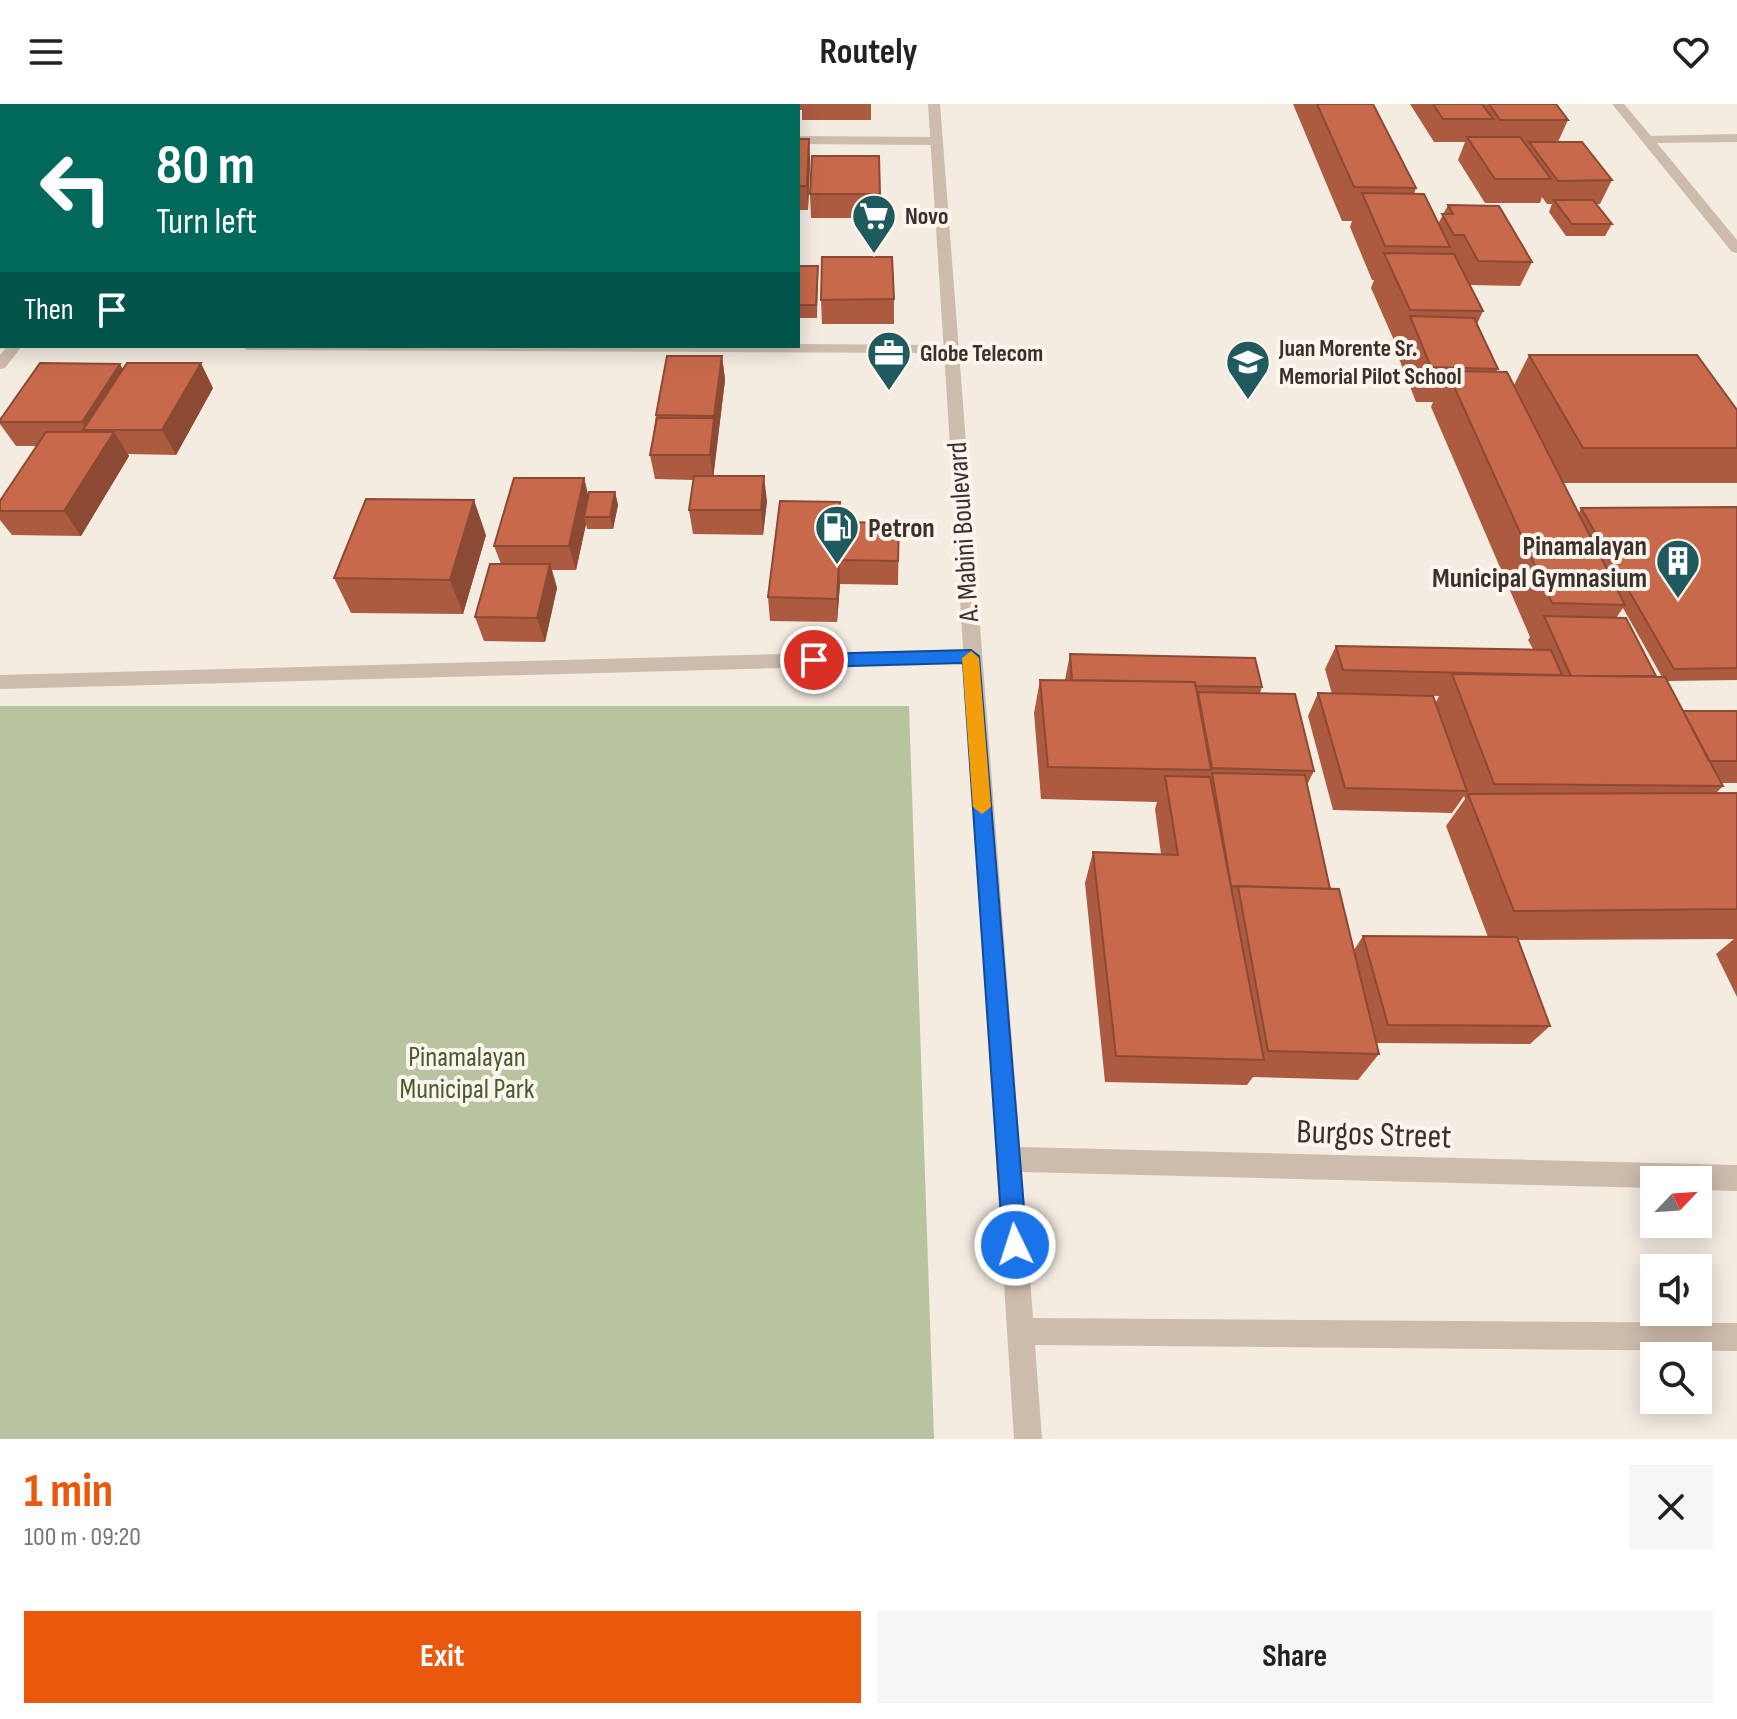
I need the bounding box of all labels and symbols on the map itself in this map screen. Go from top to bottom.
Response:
supermarket icon: Novo [850,192,898,255]
place label: Novo [905,202,948,231]
office icon: Globe Telecom [865,329,913,392]
place label: Juan Morente Sr. Memorial Pilot School [1278,334,1462,391]
school or university icon: Juan Morente Sr. Memorial Pilot School [1224,338,1272,401]
place label: Globe Telecom [920,339,1043,368]
street label: A. Mabini Boulevard [941,441,986,624]
fuel station icon: Petron [813,503,861,566]
place label: Petron [868,512,935,545]
place label: Pinamalayan Municipal Gymnasium [1432,530,1647,595]
building icon: Pinamalayan Municipal Gymnasium [1654,537,1702,600]
pin [780,626,848,694]
park label: Pinamalayan Municipal Park [400,1041,535,1106]
street label: Burgos Street [1296,1111,1452,1158]
north arrow [1640,1166,1712,1238]
position arrow [973,1203,1057,1287]

